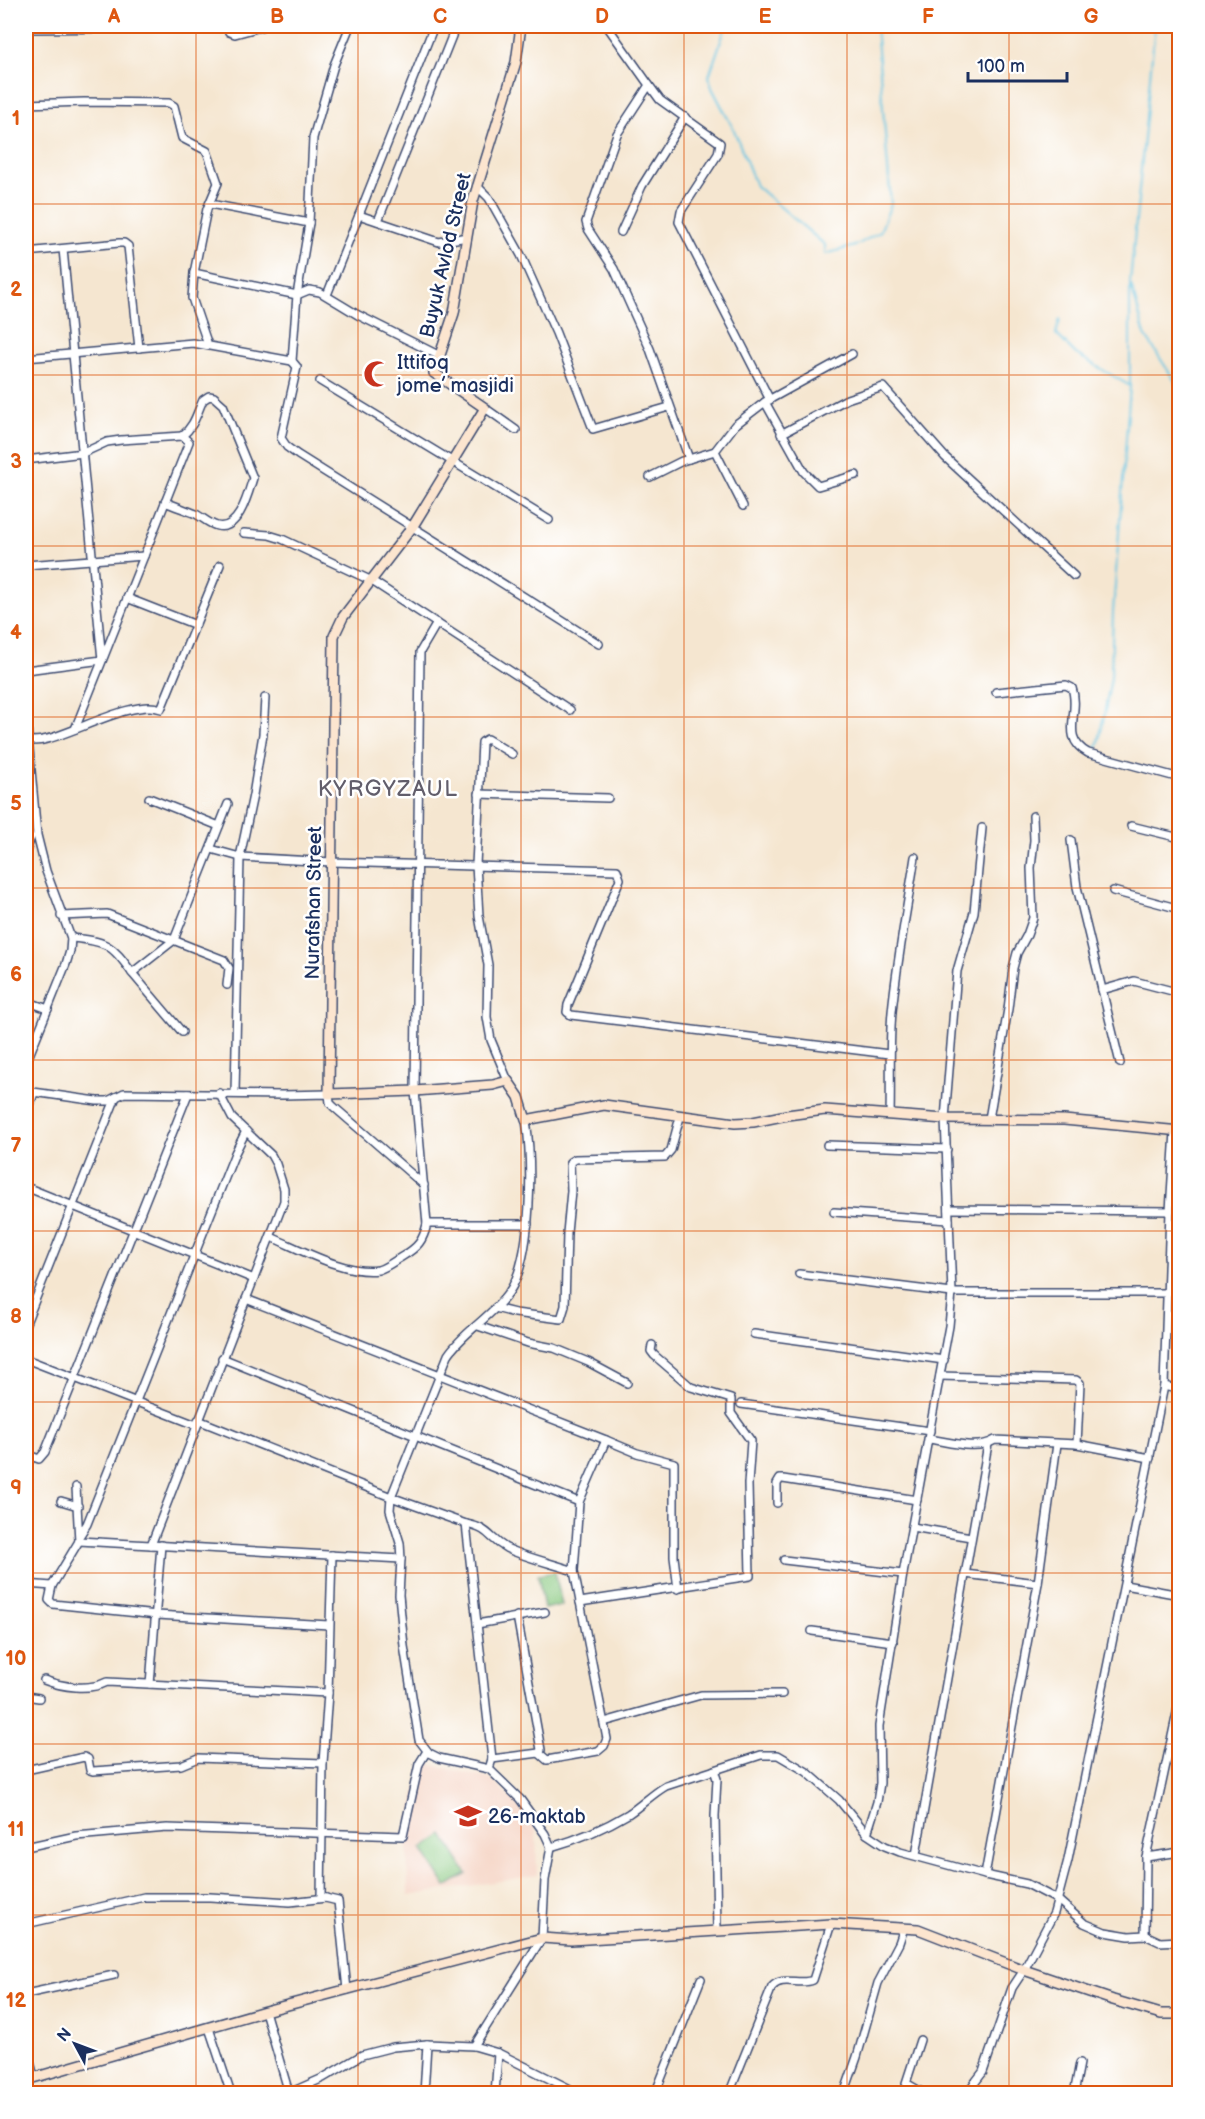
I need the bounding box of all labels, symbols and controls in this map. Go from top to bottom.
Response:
text: A [107,5,121,29]
text: B [270,5,284,29]
text: C [433,5,447,29]
text: D [595,5,609,29]
text: E [759,5,772,29]
text: F [922,5,934,29]
text: G [1084,5,1099,29]
scale bar [968,45,1067,83]
text: 100 m [977,56,1025,77]
text: 1 [12,107,20,131]
street label: Buyuk Avlod Street [415,170,477,340]
text: 2 [10,278,22,302]
place label: Ittifoq jome’ masjidi [396,351,514,398]
mosque icon: Ittifoq jome’ masjidi [362,359,392,389]
text: 3 [10,450,22,474]
text: 4 [10,621,22,645]
district label: KYRGYZAUL [318,776,458,803]
text: 5 [10,792,22,816]
street label: Nurafshan Street [301,826,327,980]
text: 6 [10,963,22,987]
text: 7 [10,1134,22,1158]
text: 8 [10,1305,22,1329]
text: 9 [10,1476,22,1500]
text: 10 [6,1647,26,1671]
school or university icon: 26-maktab [453,1801,483,1831]
place label: 26-maktab [488,1805,586,1829]
text: 11 [8,1818,24,1842]
text: 12 [6,1989,26,2013]
north arrow [45,2014,105,2074]
text: N [54,2024,76,2046]

